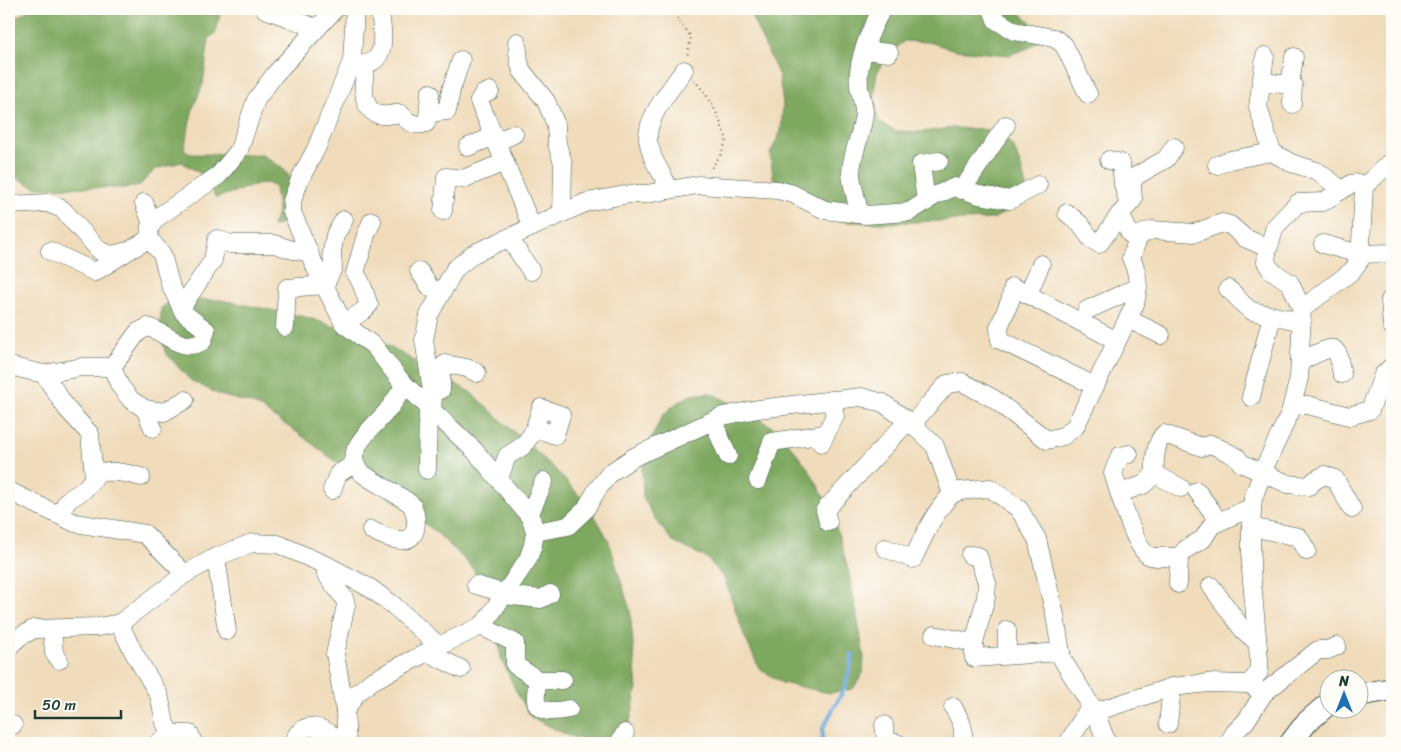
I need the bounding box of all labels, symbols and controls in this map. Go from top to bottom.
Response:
text: N [1338,669,1349,694]
north arrow [1318,670,1368,720]
scale bar [35,687,121,719]
text: 50 m [42,692,77,718]

